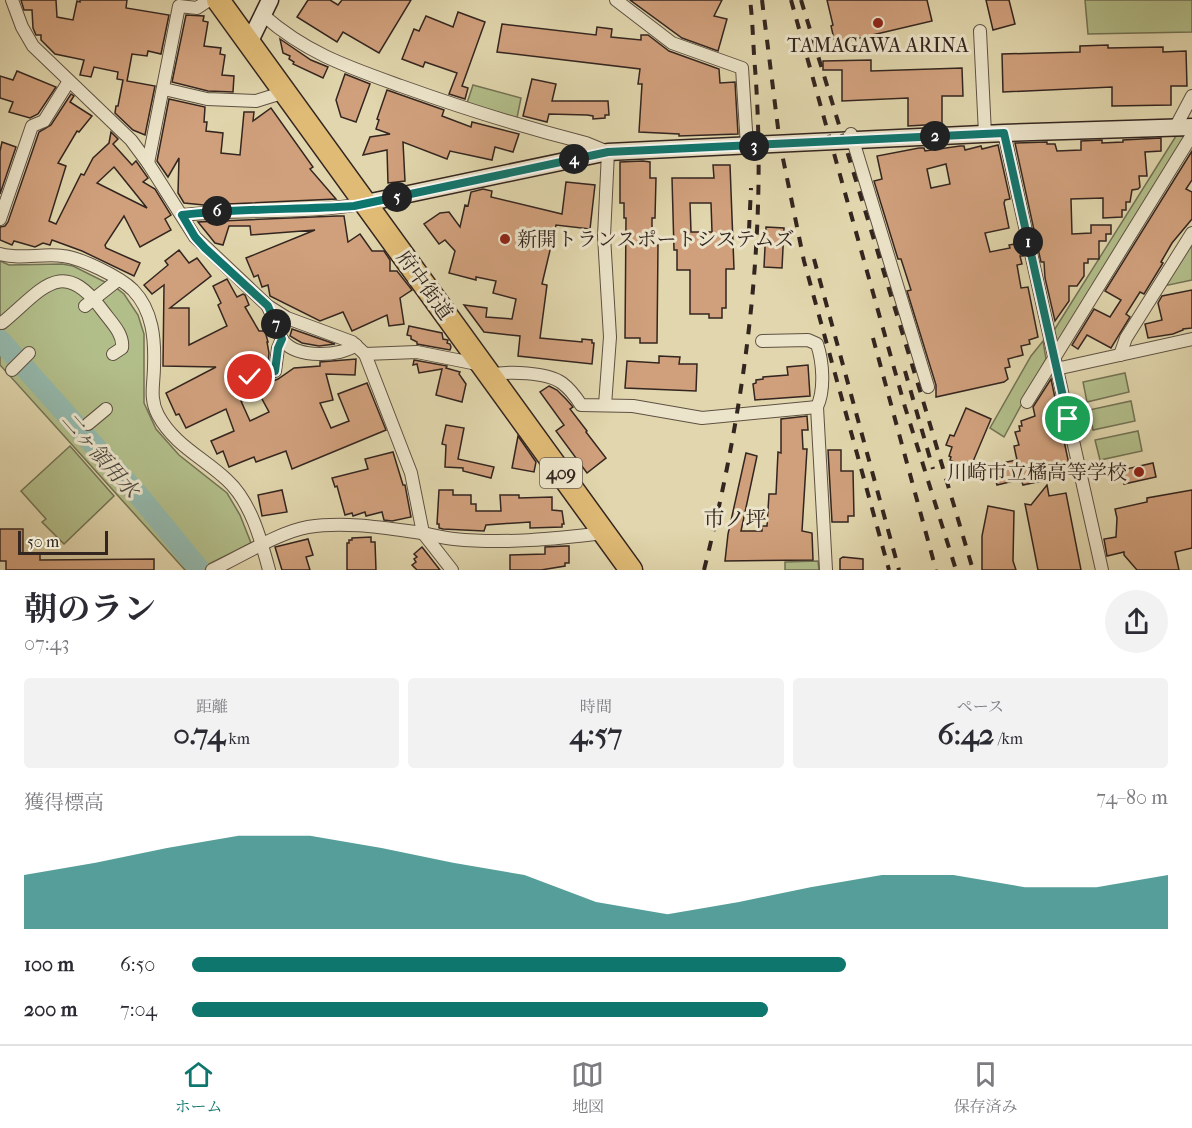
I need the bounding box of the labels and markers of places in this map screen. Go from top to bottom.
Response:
marker: TAMAGAWA ARINA [871,16,885,30]
place label: TAMAGAWA ARINA [787,34,970,57]
pin: 2 [920,121,950,151]
pin: 3 [739,131,769,161]
pin: 4 [559,144,589,174]
pin: 5 [382,182,412,212]
pin: 6 [202,196,232,226]
pin: 1 [1013,227,1043,257]
place label: 新開トランスポートシステムズ [517,228,794,251]
marker: 新開トランスポートシステムズ [498,232,512,246]
pin: 7 [261,309,291,339]
pin [224,351,275,402]
pin [1042,393,1093,444]
place label: 川崎市立橘高等学校 [947,461,1127,484]
marker: 川崎市立橘高等学校 [1132,465,1146,479]

